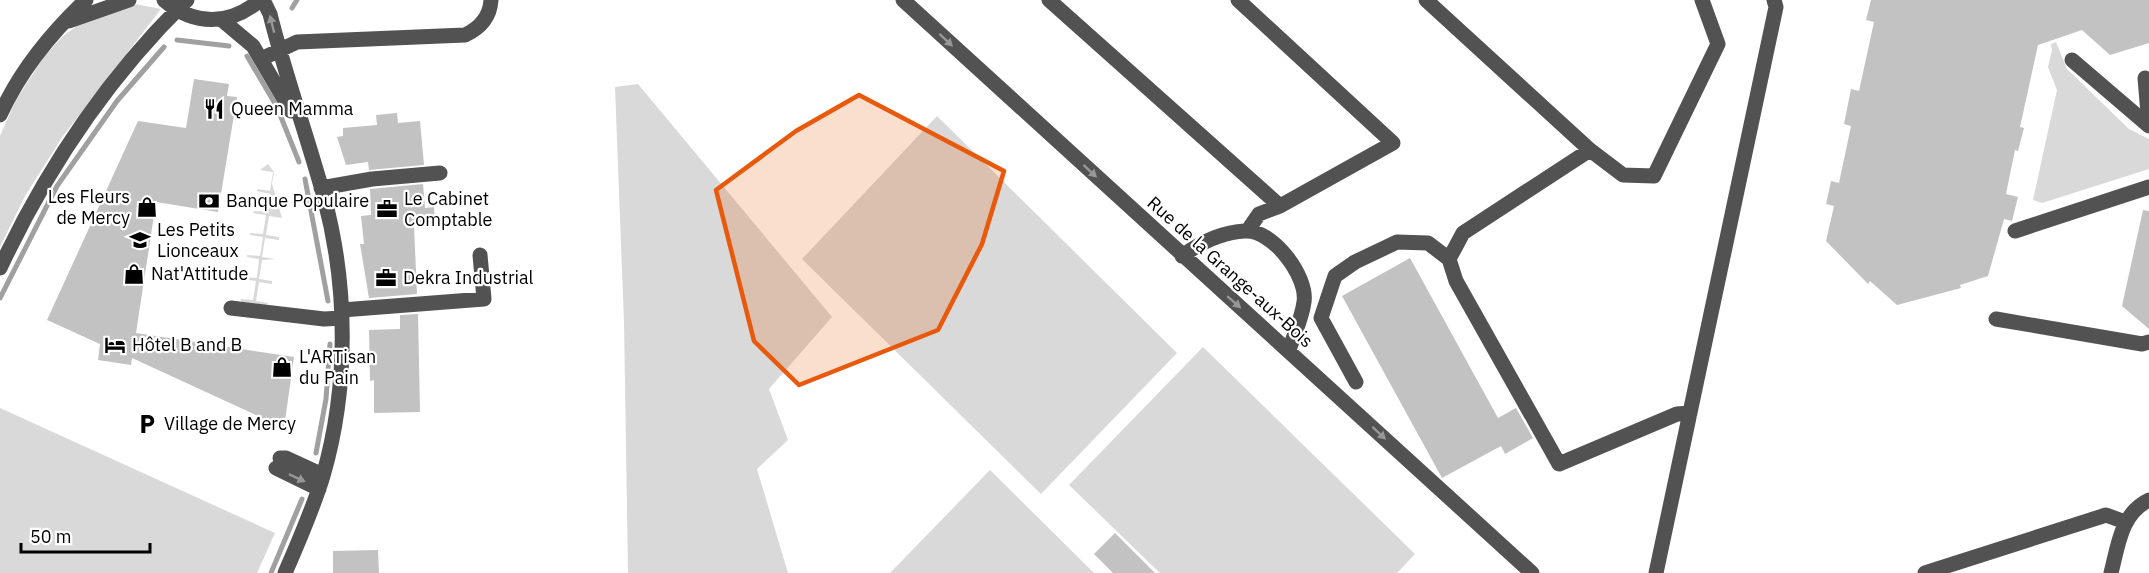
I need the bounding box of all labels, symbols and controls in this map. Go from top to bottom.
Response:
one-way arrow [267,15,277,33]
one-way arrow [939,32,953,46]
restaurant icon: Queen Mamma [202,97,226,121]
place label: Queen Mamma [231,97,354,120]
one-way arrow [1082,164,1096,178]
place label: Les Fleurs de Mercy [48,185,130,229]
place label: Le Cabinet Comptable [404,187,493,231]
bank icon: Banque Populaire [197,189,221,213]
place label: Banque Populaire [226,189,369,212]
street label: Rue de la Grange-aux-Bois [1143,191,1318,352]
shop icon: Les Fleurs de Mercy [135,195,159,219]
office icon: Le Cabinet Comptable [375,197,399,221]
place label: Les Petits Lionceaux [157,218,239,262]
school or university icon: Les Petits Lionceaux [128,228,152,252]
shop icon: Nat'Attitude [122,262,146,286]
place label: Nat'Attitude [151,262,249,285]
office icon: Dekra Industrial [374,266,398,290]
place label: Dekra Industrial [403,266,534,289]
one-way arrow [1226,295,1241,308]
hotel icon: Hôtel B and B [103,333,127,357]
place label: Hôtel B and B [132,333,242,356]
place label: L'ARTisan du Pain [299,345,376,389]
shop icon: L'ARTisan du Pain [270,355,294,379]
parking icon: Village de Mercy [135,412,159,436]
place label: Village de Mercy [164,412,296,435]
one-way arrow [1371,426,1386,439]
one-way arrow [289,474,306,483]
scale bar [21,516,150,554]
text: 50 m [30,525,72,548]

